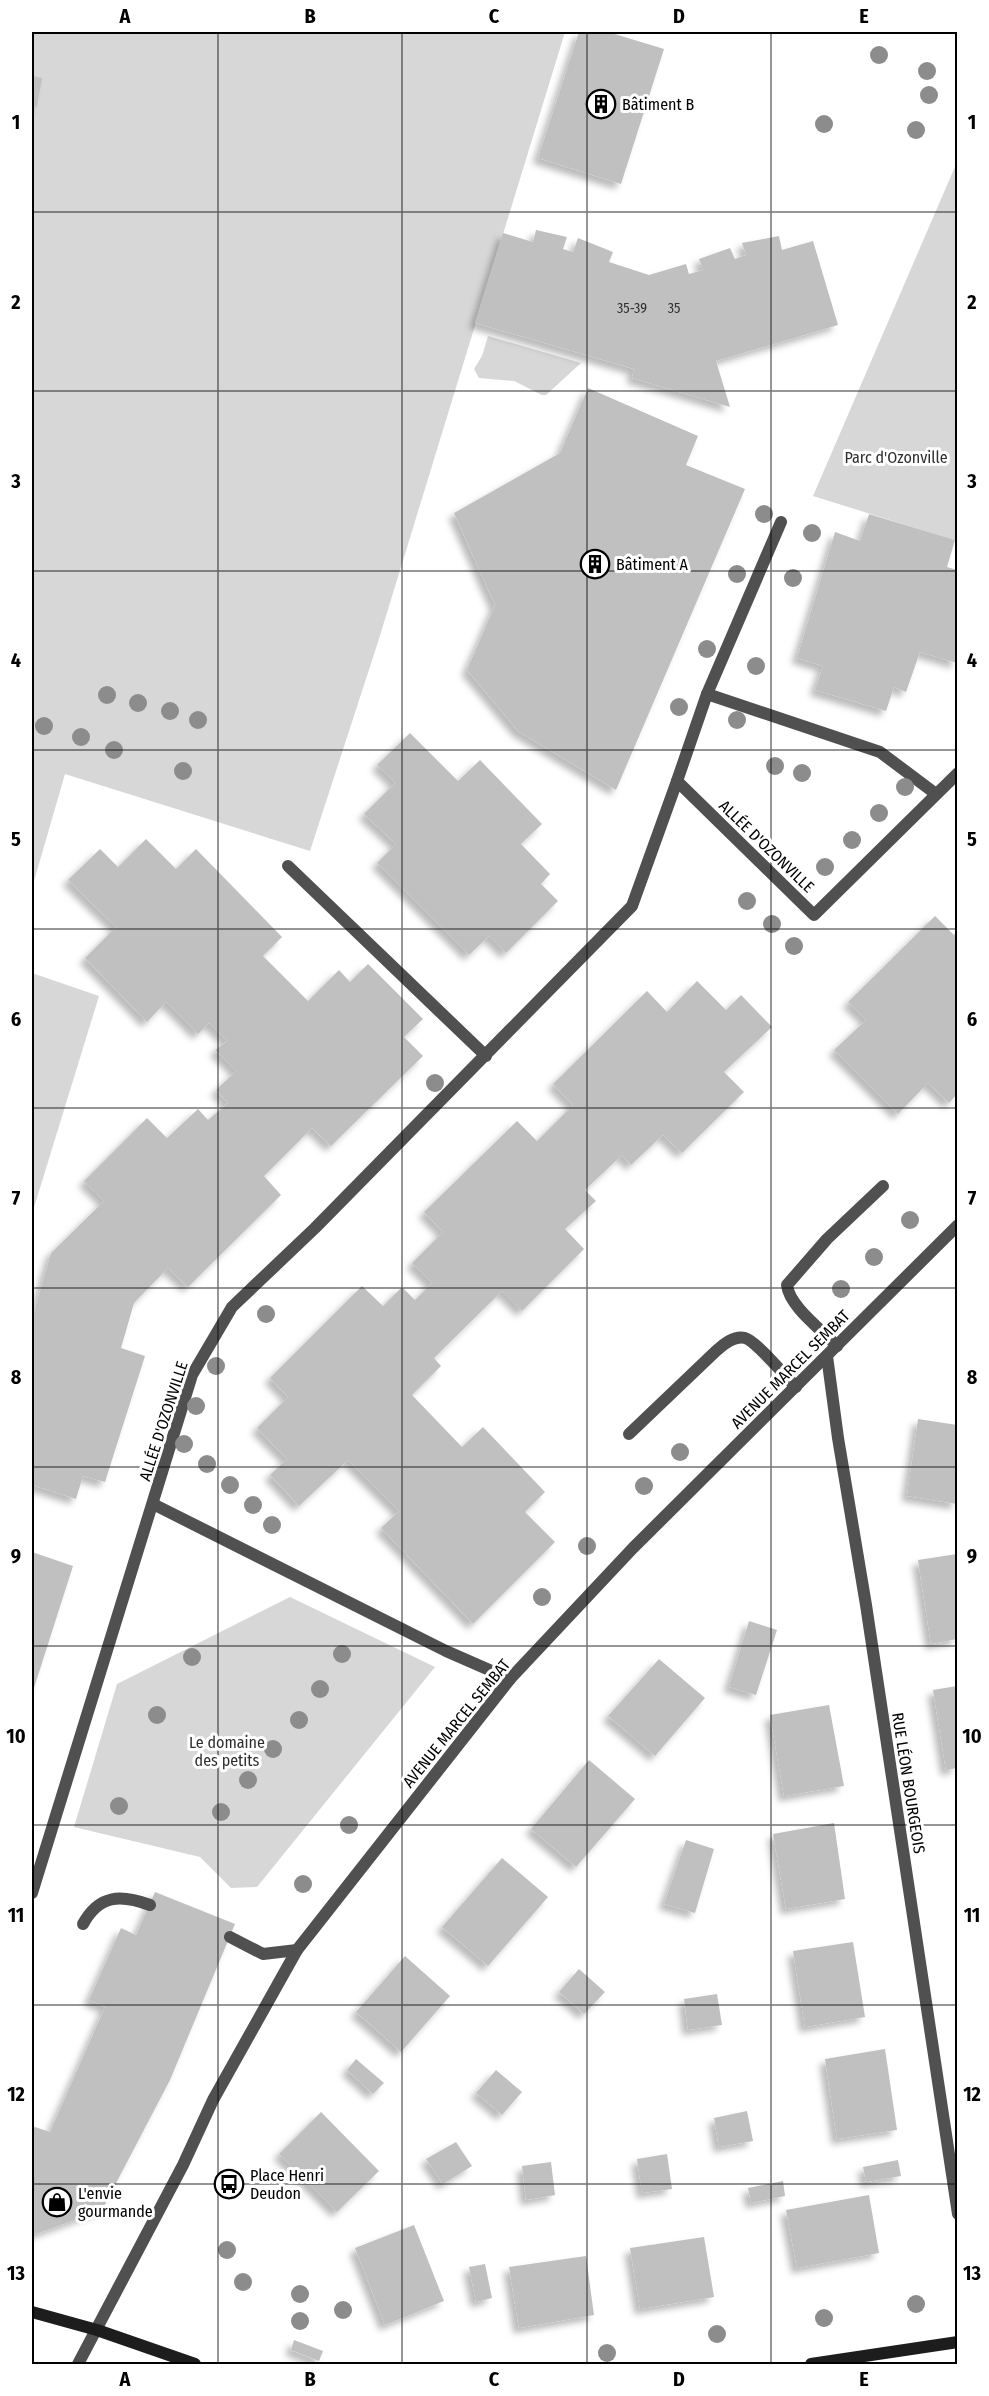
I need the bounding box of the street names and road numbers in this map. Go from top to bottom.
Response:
street label: ALLÉE D'OZONVILLE [715,796,818,896]
street label: AVENUE MARCEL SEMBAT [727,1306,854,1432]
street label: ALLÉE D'OZONVILLE [135,1359,192,1483]
street label: AVENUE MARCEL SEMBAT [399,1655,514,1791]
street label: RUE LÉON BOURGEOIS [888,1711,929,1855]

